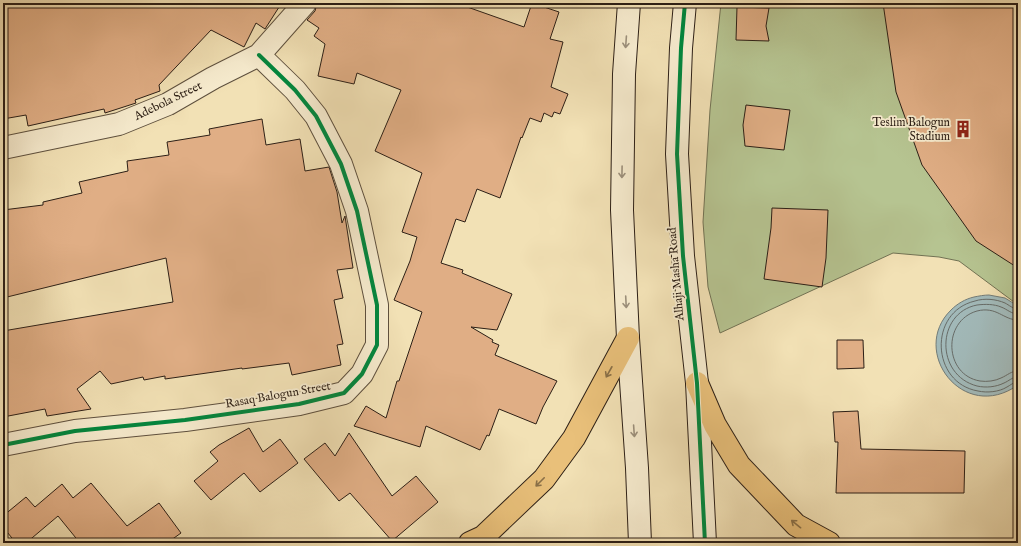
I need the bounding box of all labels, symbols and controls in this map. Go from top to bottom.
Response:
one-way arrow [623,35,630,48]
street label: Adebola Street [131,78,204,124]
place label: Teslim Balogun Stadium [872,115,951,144]
building icon: Teslim Balogun Stadium [953,119,973,139]
one-way arrow [619,165,626,178]
street label: Alhaji Masha Road [664,226,688,322]
one-way arrow [623,295,630,308]
one-way arrow [605,366,613,378]
street label: Rasaq Balogun Street [224,378,332,413]
one-way arrow [631,424,638,437]
one-way arrow [535,477,545,487]
one-way arrow [790,519,801,528]

